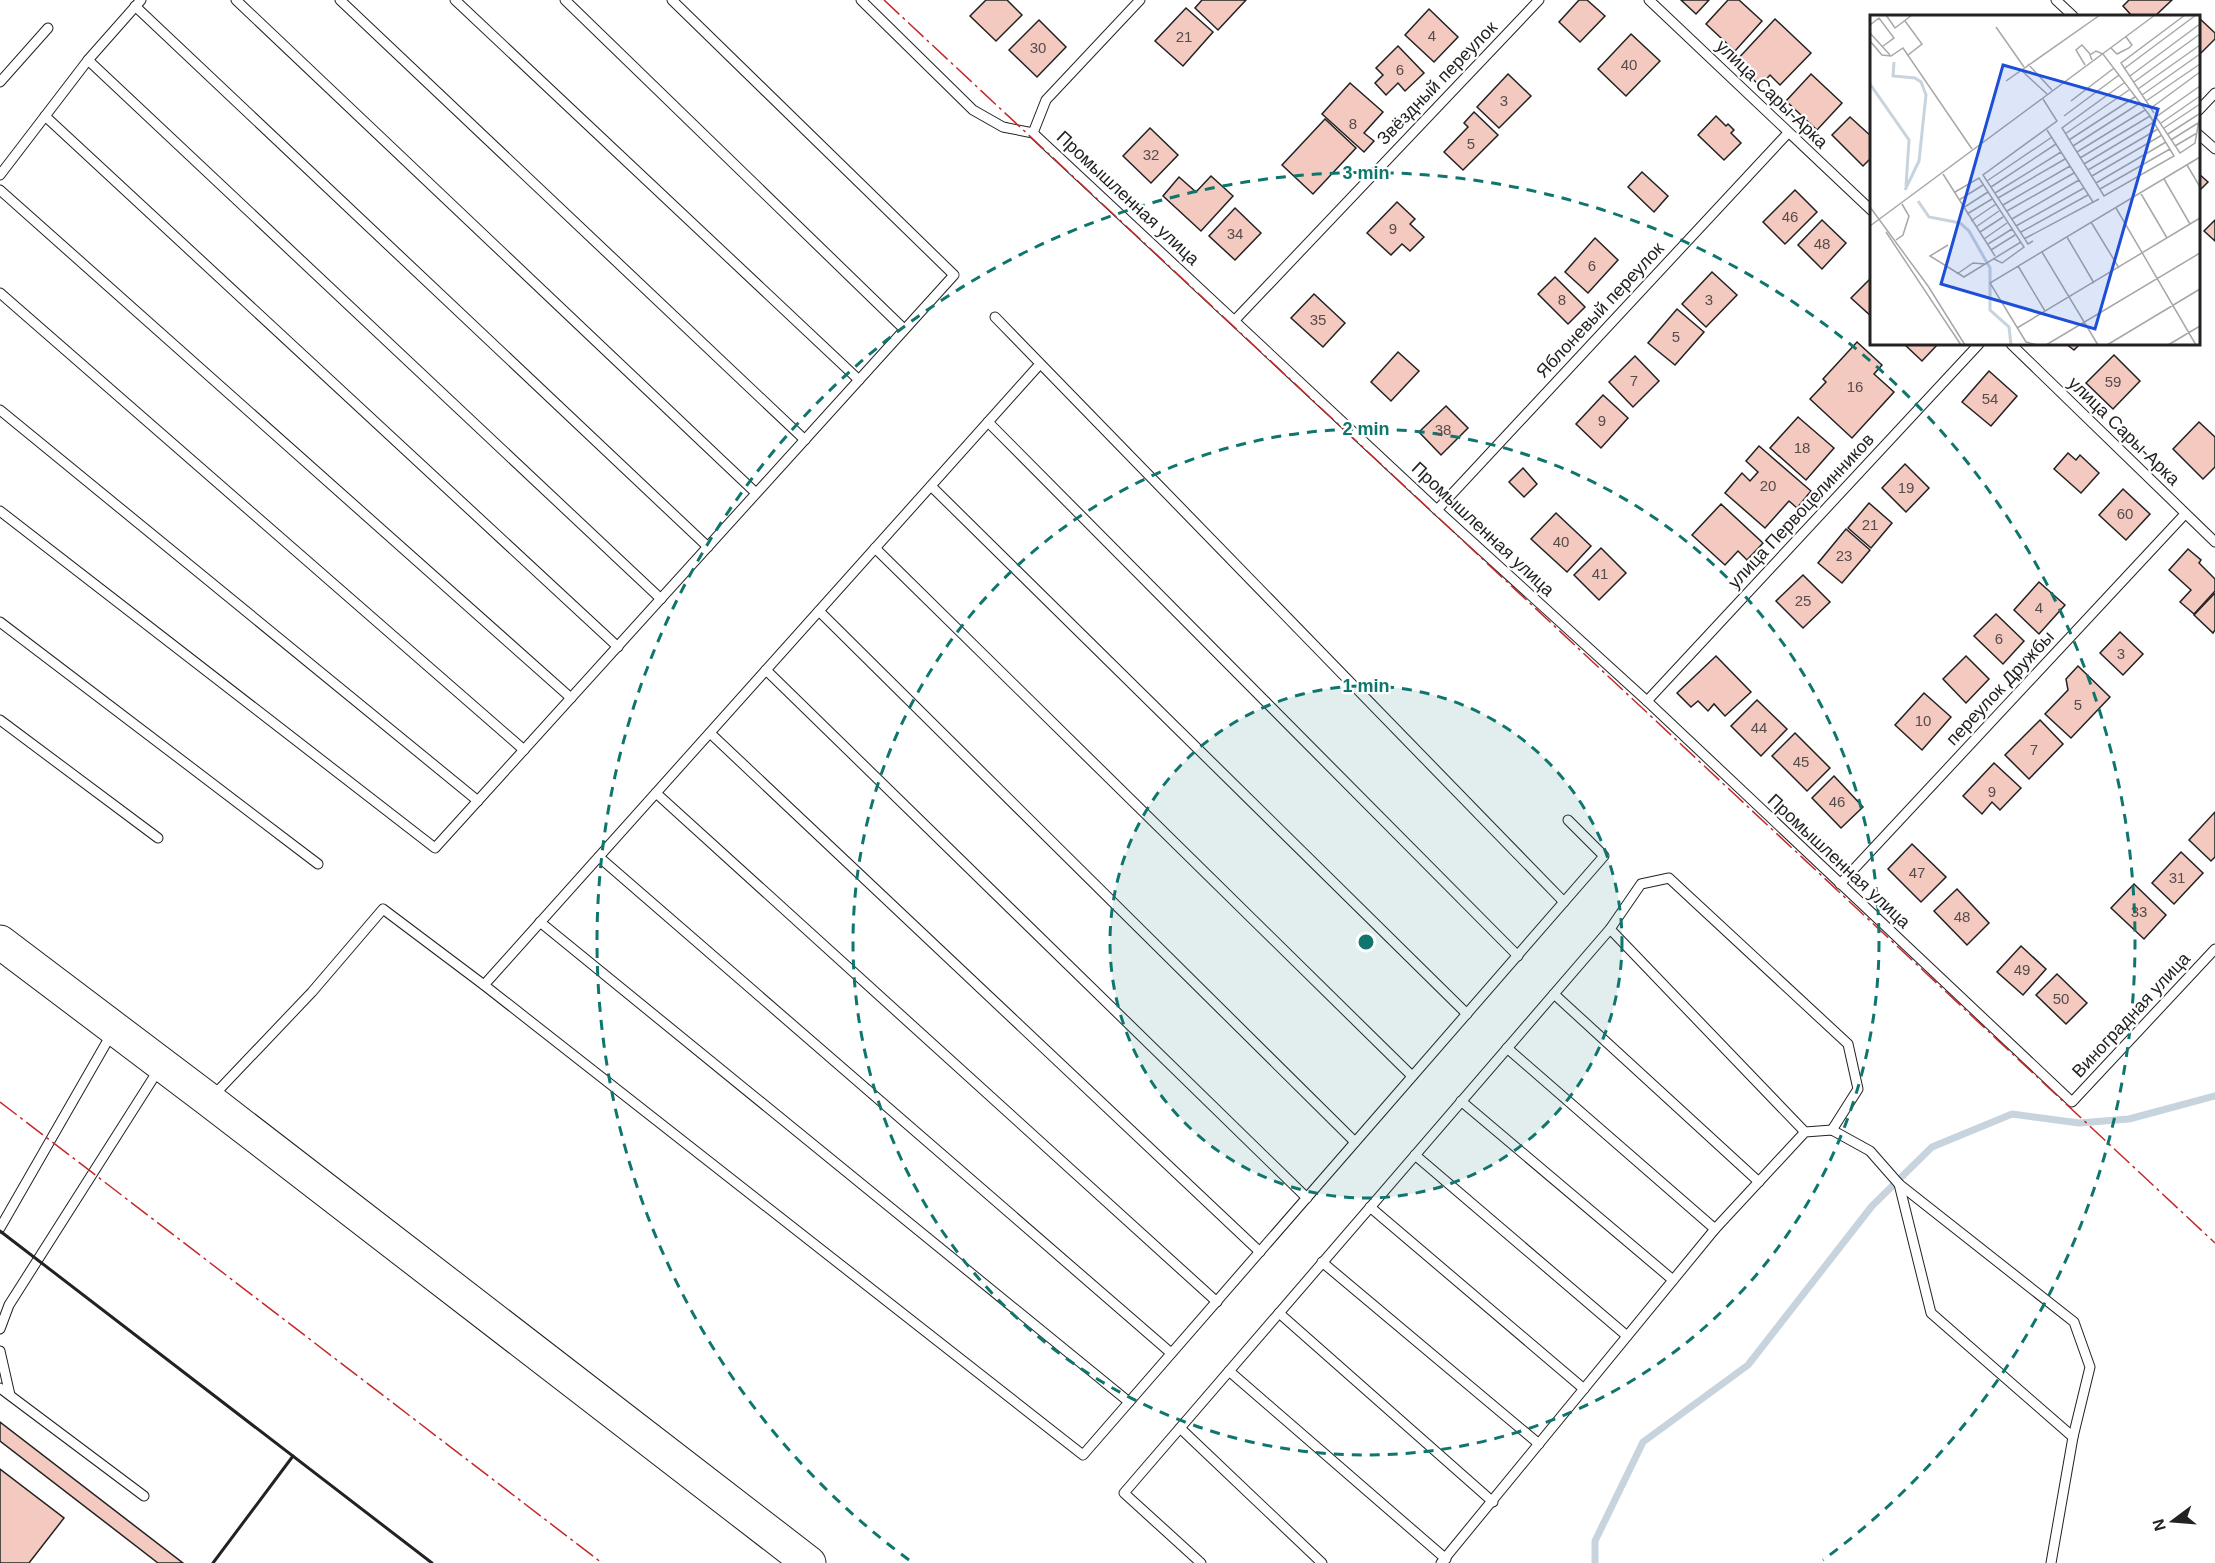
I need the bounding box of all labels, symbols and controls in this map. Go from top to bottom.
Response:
inset map [1870,15,2200,345]
street label: Звёздный переулок [1373,17,1501,149]
house number: 4 [1428,27,1436,44]
house number: 21 [1176,28,1192,45]
street label: улица Сары-Арка [1712,36,1833,153]
house number: 30 [1030,39,1046,56]
house number: 40 [1621,56,1637,73]
house number: 6 [1396,61,1404,78]
house number: 3 [1500,92,1508,109]
house number: 8 [1349,115,1357,132]
street label: Промышленная улица [1053,127,1204,270]
house number: 5 [1467,135,1475,152]
house number: 32 [1143,146,1159,163]
text: 3 min [1342,163,1390,183]
house number: 46 [1782,208,1798,225]
house number: 9 [1389,220,1397,237]
house number: 34 [1227,225,1243,242]
house number: 48 [1814,235,1830,252]
street label: Яблоневый переулок [1532,238,1668,382]
house number: 6 [1588,257,1596,274]
house number: 8 [1558,291,1566,308]
house number: 3 [1705,291,1713,308]
house number: 35 [1310,311,1326,328]
house number: 5 [1672,328,1680,345]
house number: 7 [1630,372,1638,389]
street label: улица Сары-Арка [2064,373,2185,490]
house number: 59 [2105,373,2121,390]
house number: 16 [1847,378,1863,395]
house number: 54 [1982,390,1998,407]
house number: 9 [1598,412,1606,429]
text: 2 min [1342,419,1390,439]
house number: 38 [1435,421,1451,438]
street label: улица Первоцелинников [1724,429,1878,593]
house number: 18 [1794,439,1810,456]
street label: Промышленная улица [1408,458,1559,601]
house number: 20 [1760,477,1776,494]
house number: 19 [1898,479,1914,496]
house number: 60 [2117,505,2133,522]
house number: 21 [1862,516,1878,533]
house number: 40 [1553,533,1569,550]
house number: 23 [1836,547,1852,564]
house number: 41 [1592,565,1608,582]
house number: 25 [1795,592,1811,609]
house number: 4 [2035,599,2043,616]
street label: переулок Дружбы [1942,627,2058,749]
house number: 6 [1995,630,2003,647]
house number: 3 [2117,645,2125,662]
text: 1 min [1342,676,1390,696]
house number: 5 [2074,696,2082,713]
house number: 10 [1915,712,1931,729]
house number: 44 [1751,719,1767,736]
house number: 7 [2030,741,2038,758]
house number: 45 [1793,753,1809,770]
house number: 9 [1988,783,1996,800]
street label: Промышленная улица [1764,790,1915,933]
house number: 46 [1829,793,1845,810]
house number: 47 [1909,864,1925,881]
house number: 31 [2169,869,2185,886]
house number: 33 [2131,903,2147,920]
house number: 48 [1954,908,1970,925]
centre of rings [1356,932,1376,952]
street label: Виноградная улица [2068,948,2195,1082]
house number: 49 [2014,961,2030,978]
house number: 50 [2053,990,2069,1007]
north arrow [2143,1491,2203,1551]
text: N [2149,1517,2169,1533]

